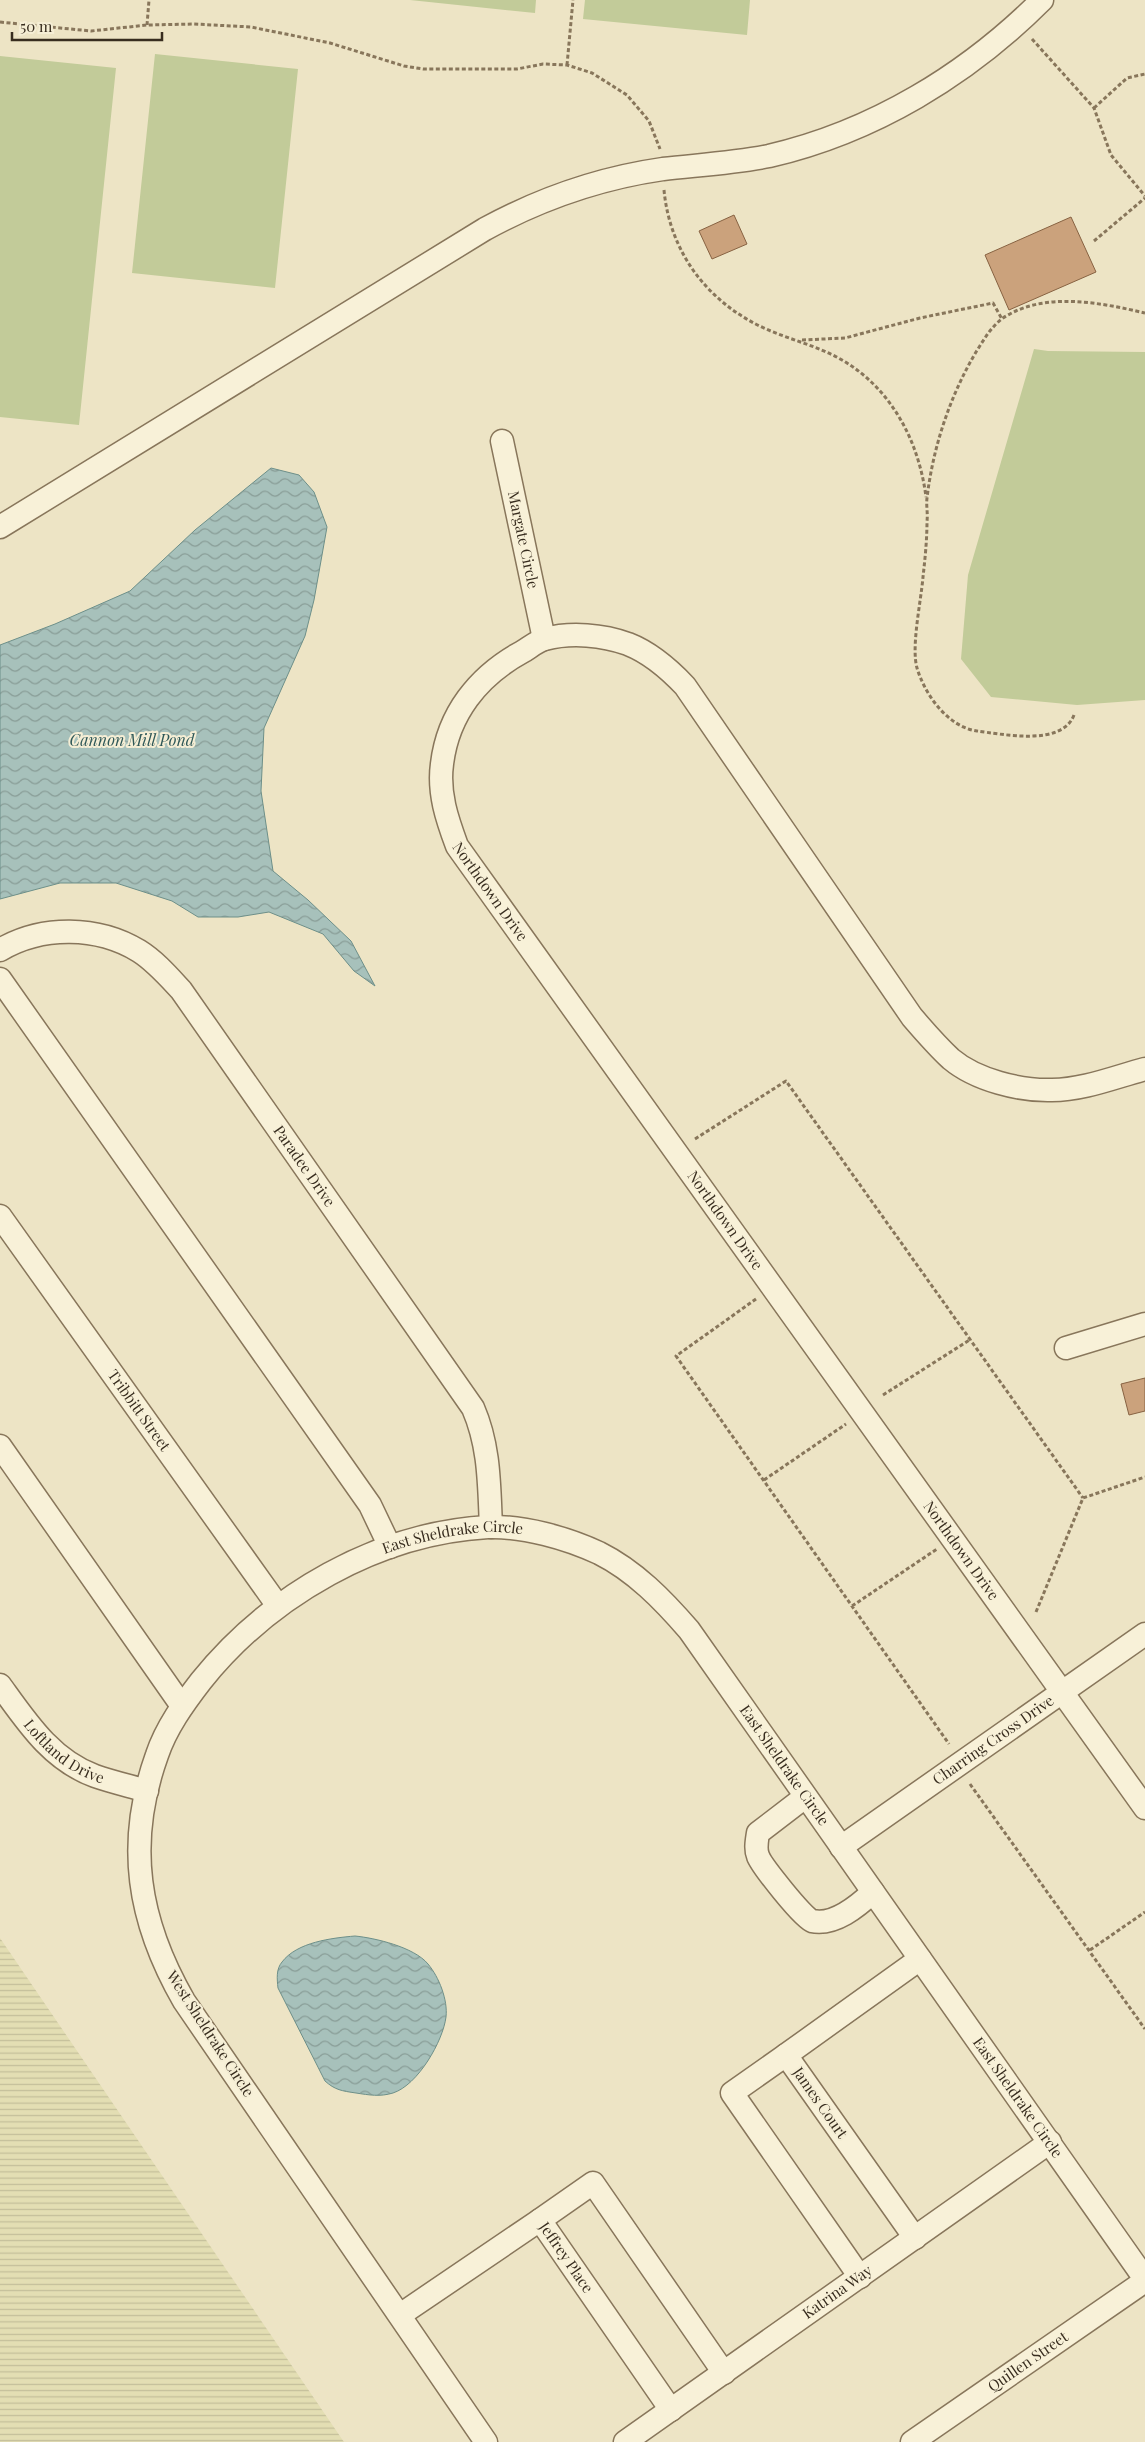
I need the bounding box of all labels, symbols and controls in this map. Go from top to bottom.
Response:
scale bar [12,10,162,42]
text: 50 m [20,16,53,36]
street label: Margate Circle [504,489,544,590]
water label: Cannon Mill Pond [70,729,196,750]
street label: Northdown Drive [448,838,533,945]
street label: Paradee Drive [270,1121,340,1210]
street label: Northdown Drive [683,1166,768,1273]
street label: Tribbitt Street [104,1365,176,1455]
street label: Northdown Drive [920,1497,1004,1604]
street label: East Sheldrake Circle [379,1516,525,1558]
street label: Charring Cross Drive [928,1690,1057,1789]
street label: East Sheldrake Circle [736,1701,834,1829]
street label: Loftland Drive [20,1715,107,1787]
street label: West Sheldrake Circle [162,1966,259,2100]
street label: East Sheldrake Circle [969,2033,1068,2161]
street label: James Court [788,2062,853,2143]
street label: Jeffrey Place [535,2217,598,2297]
street label: Katrina Way [798,2259,876,2323]
street label: Quillen Street [983,2326,1072,2396]

